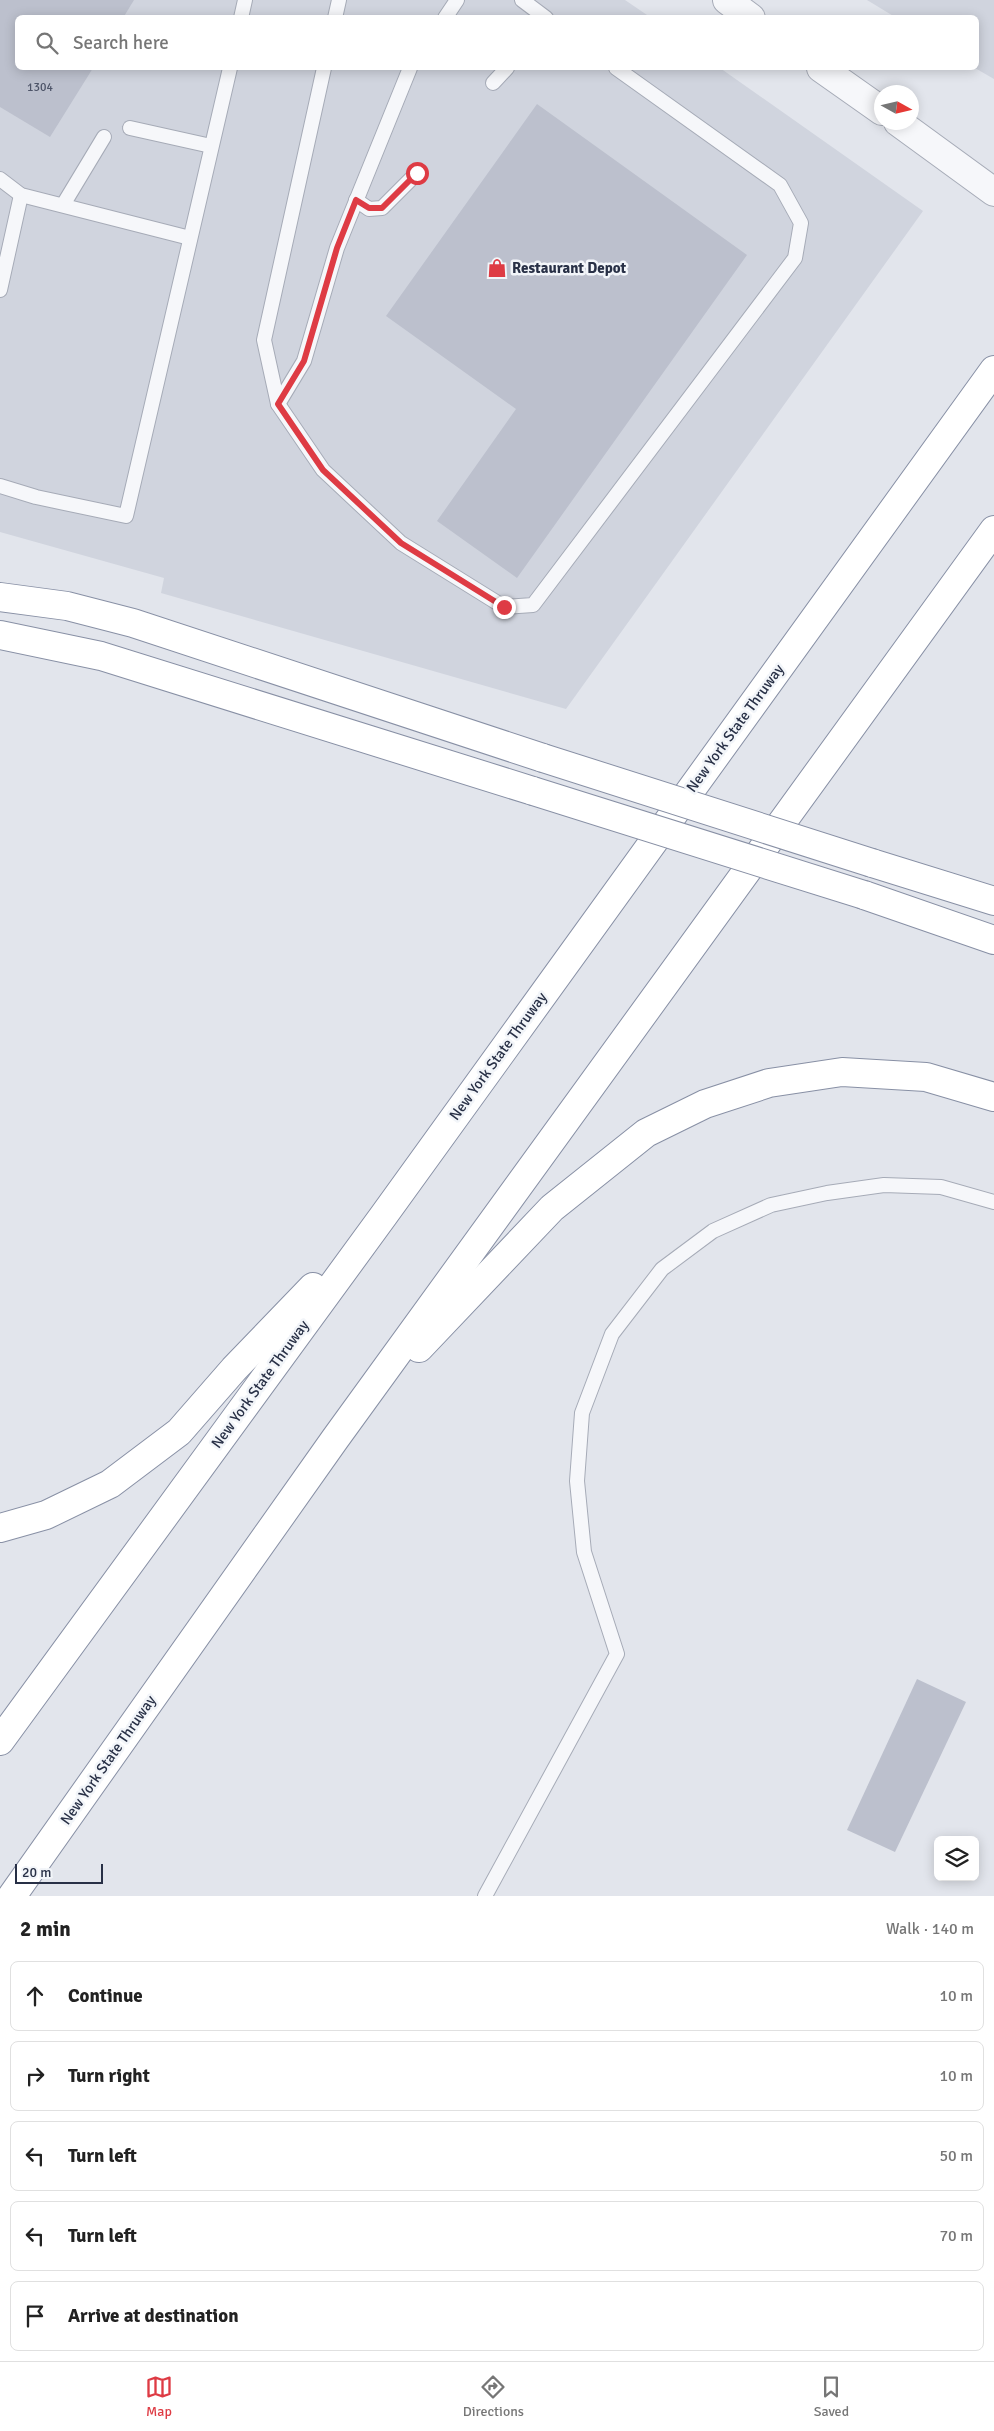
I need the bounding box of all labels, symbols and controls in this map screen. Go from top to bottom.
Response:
search box [15,15,979,70]
icon: search [33,29,61,57]
text: Search here [73,31,169,55]
house number: 1304 [27,80,53,95]
north arrow [874,85,919,130]
route start [406,162,429,185]
shop icon: Restaurant Depot [486,257,508,279]
place label: Restaurant Depot [512,259,627,277]
route end [493,596,516,619]
street label: New York State Thruway [683,660,787,796]
street label: New York State Thruway [446,988,550,1124]
street label: New York State Thruway [208,1316,312,1452]
street label: New York State Thruway [57,1692,159,1828]
map controls [934,1836,979,1881]
button: layers [934,1836,979,1881]
scale bar [15,1861,102,1884]
text: 20 m [22,1864,51,1881]
text: 2 min [20,1916,71,1942]
text: Walk · 140 m [886,1919,974,1939]
icon: ahead [21,1982,49,2010]
text: Continue [68,1984,143,2008]
text: 10 m [939,1986,973,2006]
icon: right [21,2062,49,2090]
text: Turn right [68,2064,150,2088]
text: 10 m [939,2066,973,2086]
icon: left [21,2142,49,2170]
text: Turn left [68,2144,137,2168]
text: 50 m [939,2146,973,2166]
icon: left [21,2222,49,2250]
text: Turn left [68,2224,137,2248]
text: 70 m [939,2226,973,2246]
icon: arrive [21,2302,49,2330]
text: Arrive at destination [68,2304,239,2328]
tab: Map [145,2373,173,2420]
tab: Directions [463,2373,524,2420]
tab: Saved [814,2373,849,2420]

